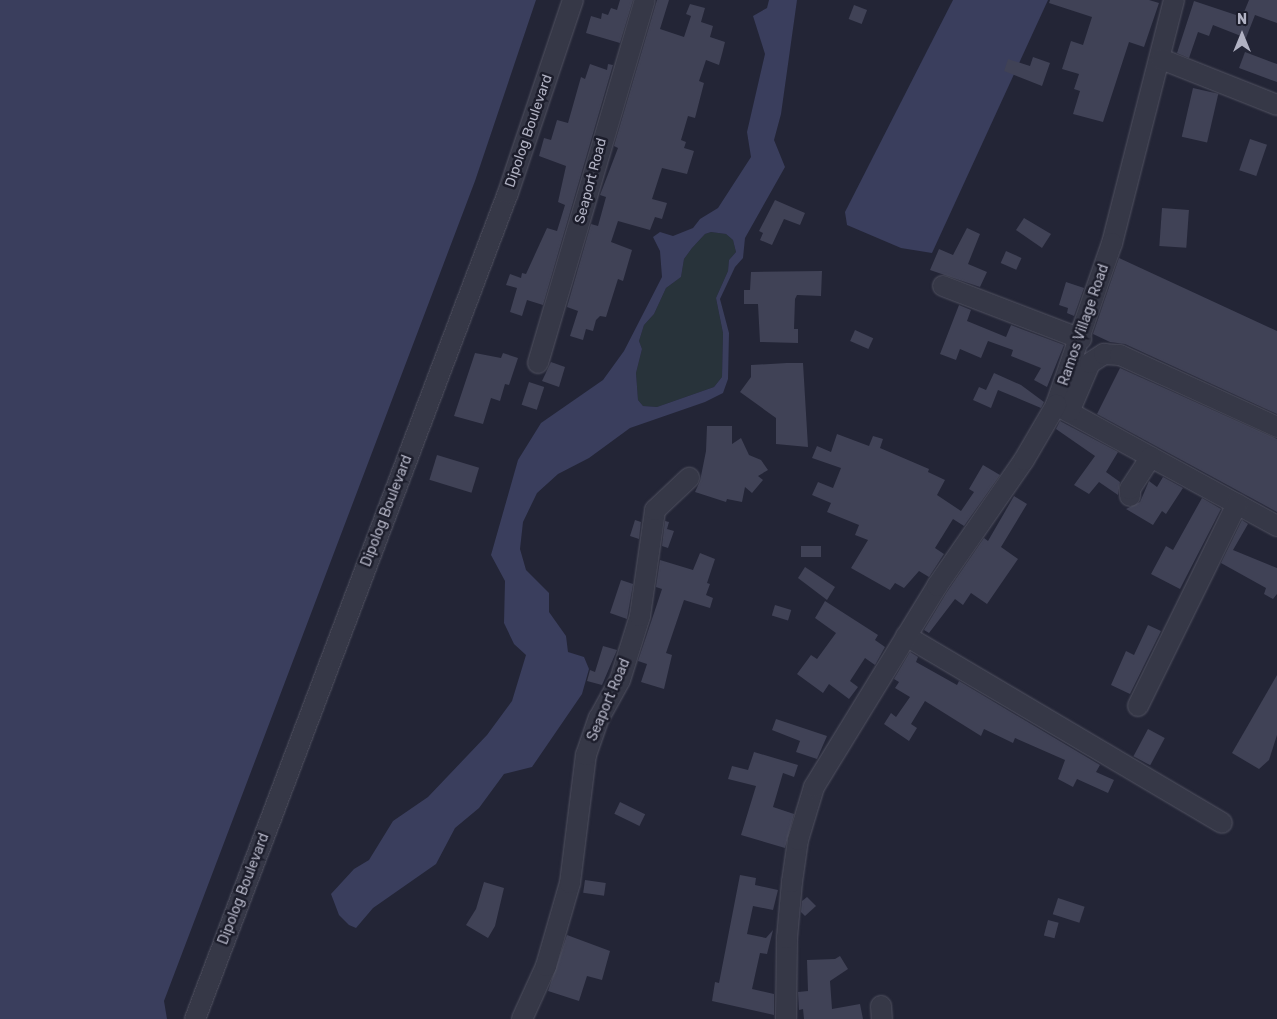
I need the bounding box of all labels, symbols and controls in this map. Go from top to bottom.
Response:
north arrow [1217,10,1267,60]
text: N [1237,11,1247,28]
street label: Dipolog Boulevard [502,72,556,190]
street label: Seaport Road [571,136,611,226]
street label: Ramos Village Road [1055,262,1113,388]
street label: Dipolog Boulevard [358,453,416,569]
street label: Seaport Road [584,656,634,744]
street label: Dipolog Boulevard [215,831,273,947]

